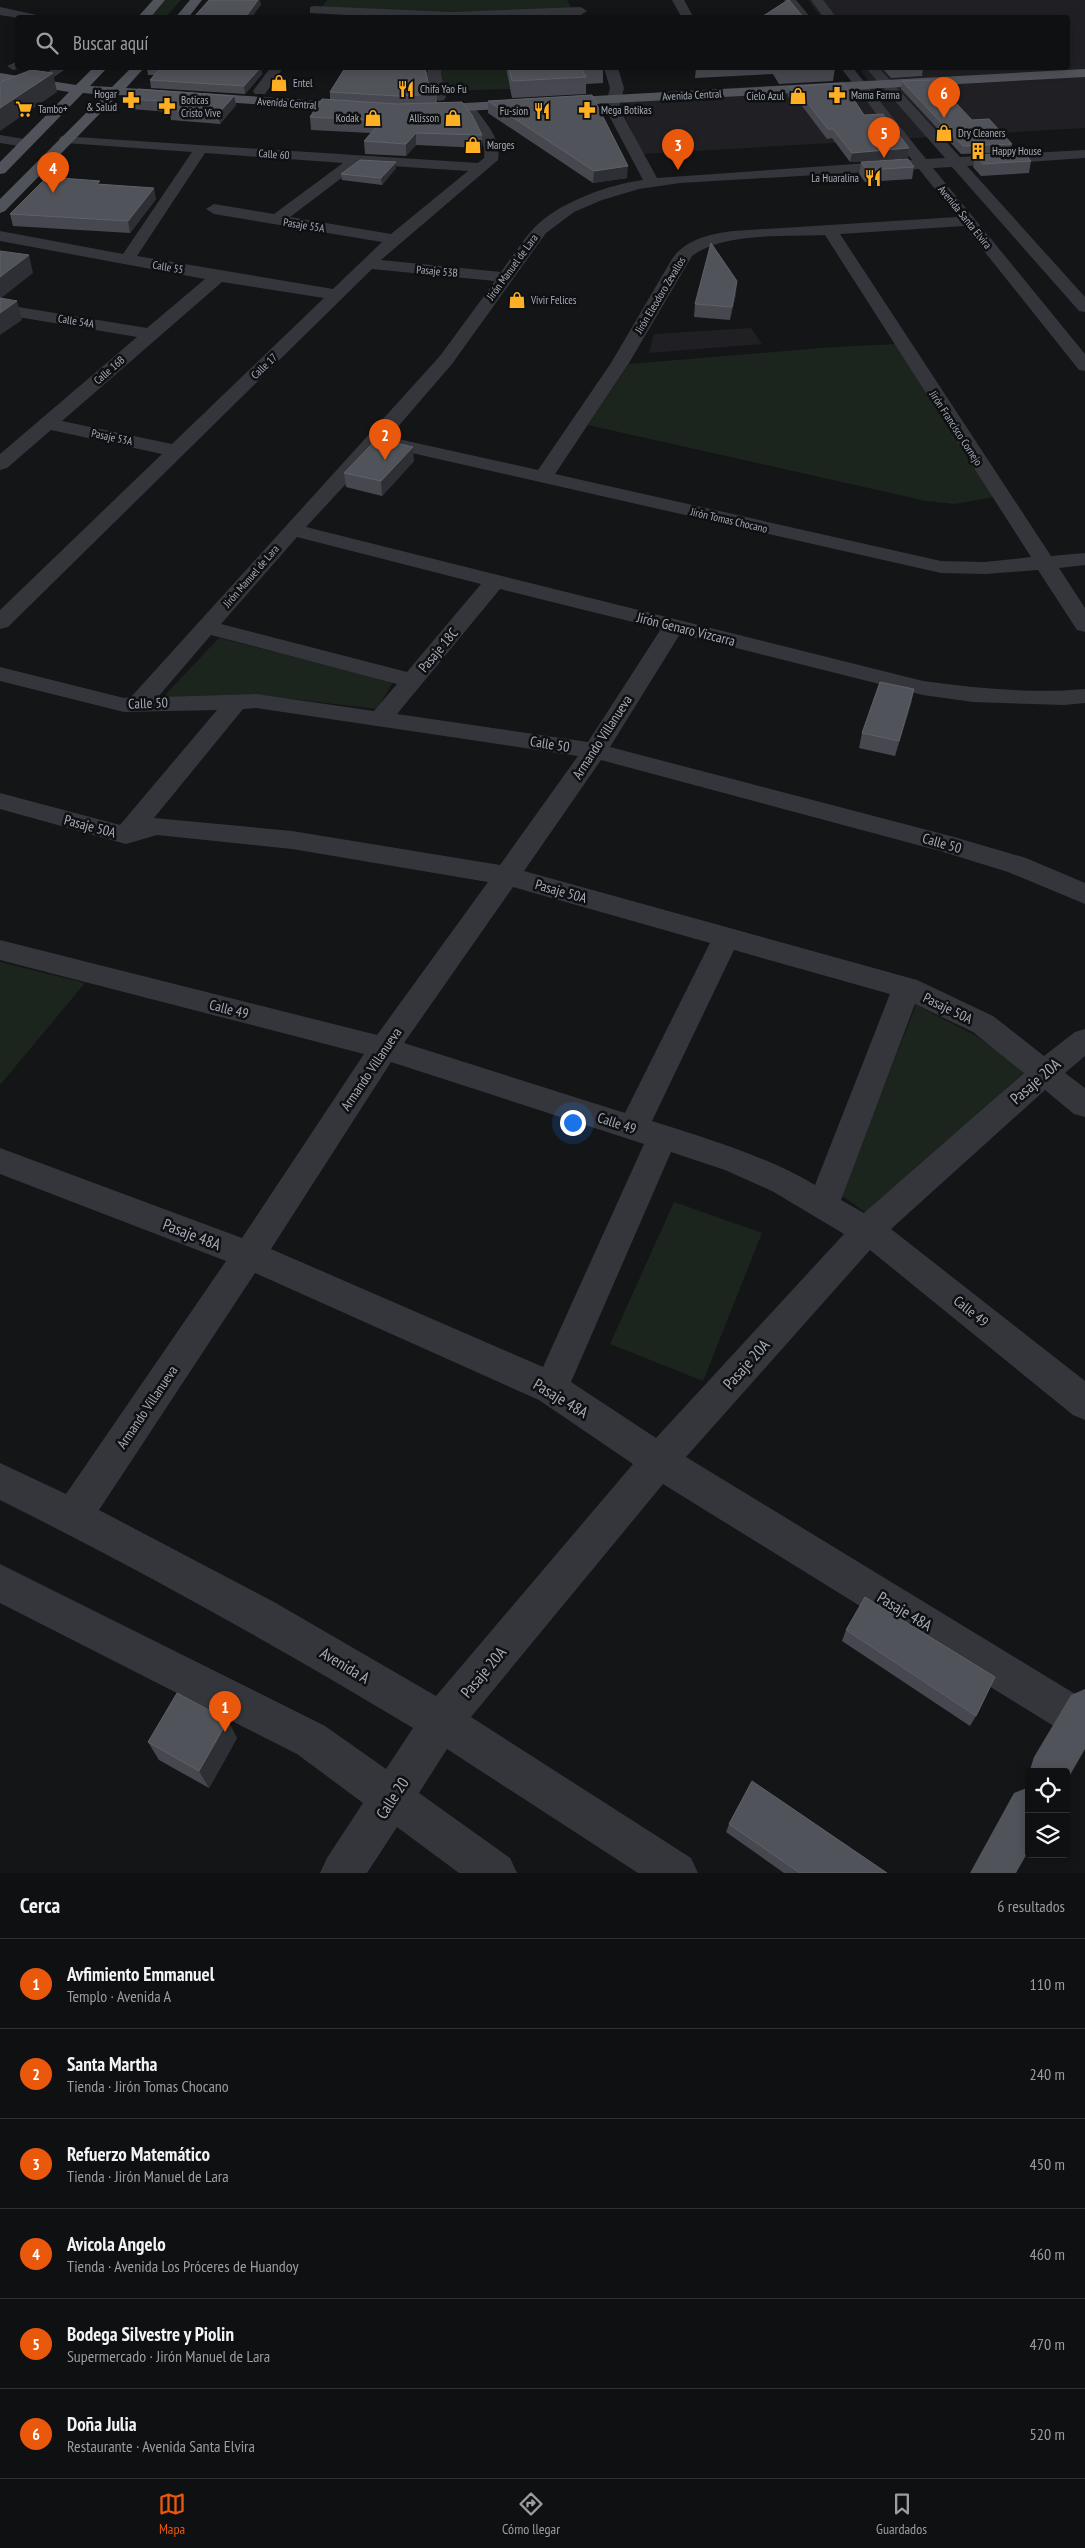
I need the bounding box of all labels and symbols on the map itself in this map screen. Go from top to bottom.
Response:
shop icon: Entel [269,73,289,93]
place label: Entel [293,76,313,90]
pin: 6 [928,77,960,118]
restaurant icon: Chifa Yao Fu [396,79,416,99]
place label: Chifa Yao Fu [420,82,467,96]
pharmacy icon: Mama Farma [827,85,847,105]
street label: Avenida Central [662,86,722,104]
shop icon: Cielo Azul [788,86,808,106]
place label: Hogar & Salud [86,87,117,114]
place label: Mama Farma [851,88,900,102]
place label: Cielo Azul [746,89,784,103]
pharmacy icon: Hogar & Salud [121,90,141,110]
place label: Boticas Cristo Vive [181,93,222,120]
street label: Avenida Central [257,94,318,112]
pharmacy icon: Boticas Cristo Vive [157,96,177,116]
supermarket icon: Tambo+ [14,99,34,119]
pharmacy icon: Mega Botikas [577,100,597,120]
restaurant icon: Fu-sion [532,101,552,121]
place label: Tambo+ [38,102,68,116]
place label: Mega Botikas [601,103,652,117]
place label: Fu-sion [500,104,528,118]
shop icon: Kodak [363,108,383,128]
shop icon: Allisson [443,108,463,128]
place label: Kodak [336,111,360,125]
place label: Allisson [409,111,439,125]
pin: 5 [868,117,900,158]
shop icon: Dry Cleaners [934,123,954,143]
place label: Dry Cleaners [958,126,1006,140]
pin: 3 [662,129,694,170]
shop icon: Marges [463,135,483,155]
place label: Marges [487,138,515,152]
building icon: Happy House [968,141,988,161]
place label: Happy House [992,144,1042,158]
street label: Calle 60 [258,146,290,162]
pin: 4 [37,152,69,193]
restaurant icon: La Huaralina [863,168,883,188]
place label: La Huaralina [811,171,859,185]
street label: Avenida Santa Elvira [935,183,995,251]
street label: Pasaje 55A [282,215,326,235]
street label: Jirón Manuel de Lara [483,231,541,304]
street label: Jirón Eleodoro Zevallos [631,254,689,337]
street label: Calle 55 [151,257,185,277]
street label: Pasaje 53B [416,262,458,280]
shop icon: Vivir Felices [507,290,527,310]
place label: Vivir Felices [530,293,577,307]
street label: Calle 54A [57,311,96,331]
street label: Calle 17 [248,350,280,382]
street label: Calle 16B [91,353,127,387]
street label: Jirón Francisco Cornejo [926,387,986,468]
pin: 2 [369,419,401,460]
street label: Pasaje 53A [90,426,135,448]
street label: Jirón Tomas Chocano [688,504,769,536]
street label: Jirón Manuel de Lara [219,542,282,611]
street label: Jirón Genaro Vizcarra [634,608,737,650]
street label: Pasaje 18C [414,624,462,676]
street label: Armando Villanueva [568,692,636,782]
street label: Calle 50 [128,693,168,713]
street label: Calle 50 [529,732,571,756]
street label: Pasaje 50A [62,810,118,842]
street label: Calle 50 [920,829,964,857]
street label: Pasaje 50A [533,875,589,907]
street label: Pasaje 50A [920,988,976,1028]
street label: Calle 49 [208,995,250,1023]
street label: Armando Villanueva [337,1024,405,1114]
street label: Pasaje 20A [1006,1053,1065,1108]
street label: Calle 49 [595,1108,639,1138]
your location [560,1110,586,1136]
street label: Pasaje 48A [160,1214,224,1254]
street label: Calle 49 [950,1292,992,1330]
street label: Pasaje 20A [718,1335,774,1393]
street label: Armando Villanueva [113,1362,181,1452]
street label: Pasaje 48A [530,1374,592,1422]
street label: Pasaje 48A [874,1587,936,1635]
street label: Avenida A [317,1642,374,1688]
street label: Pasaje 20A [456,1642,510,1702]
pin: 1 [209,1691,241,1732]
street label: Calle 20 [371,1774,413,1822]

